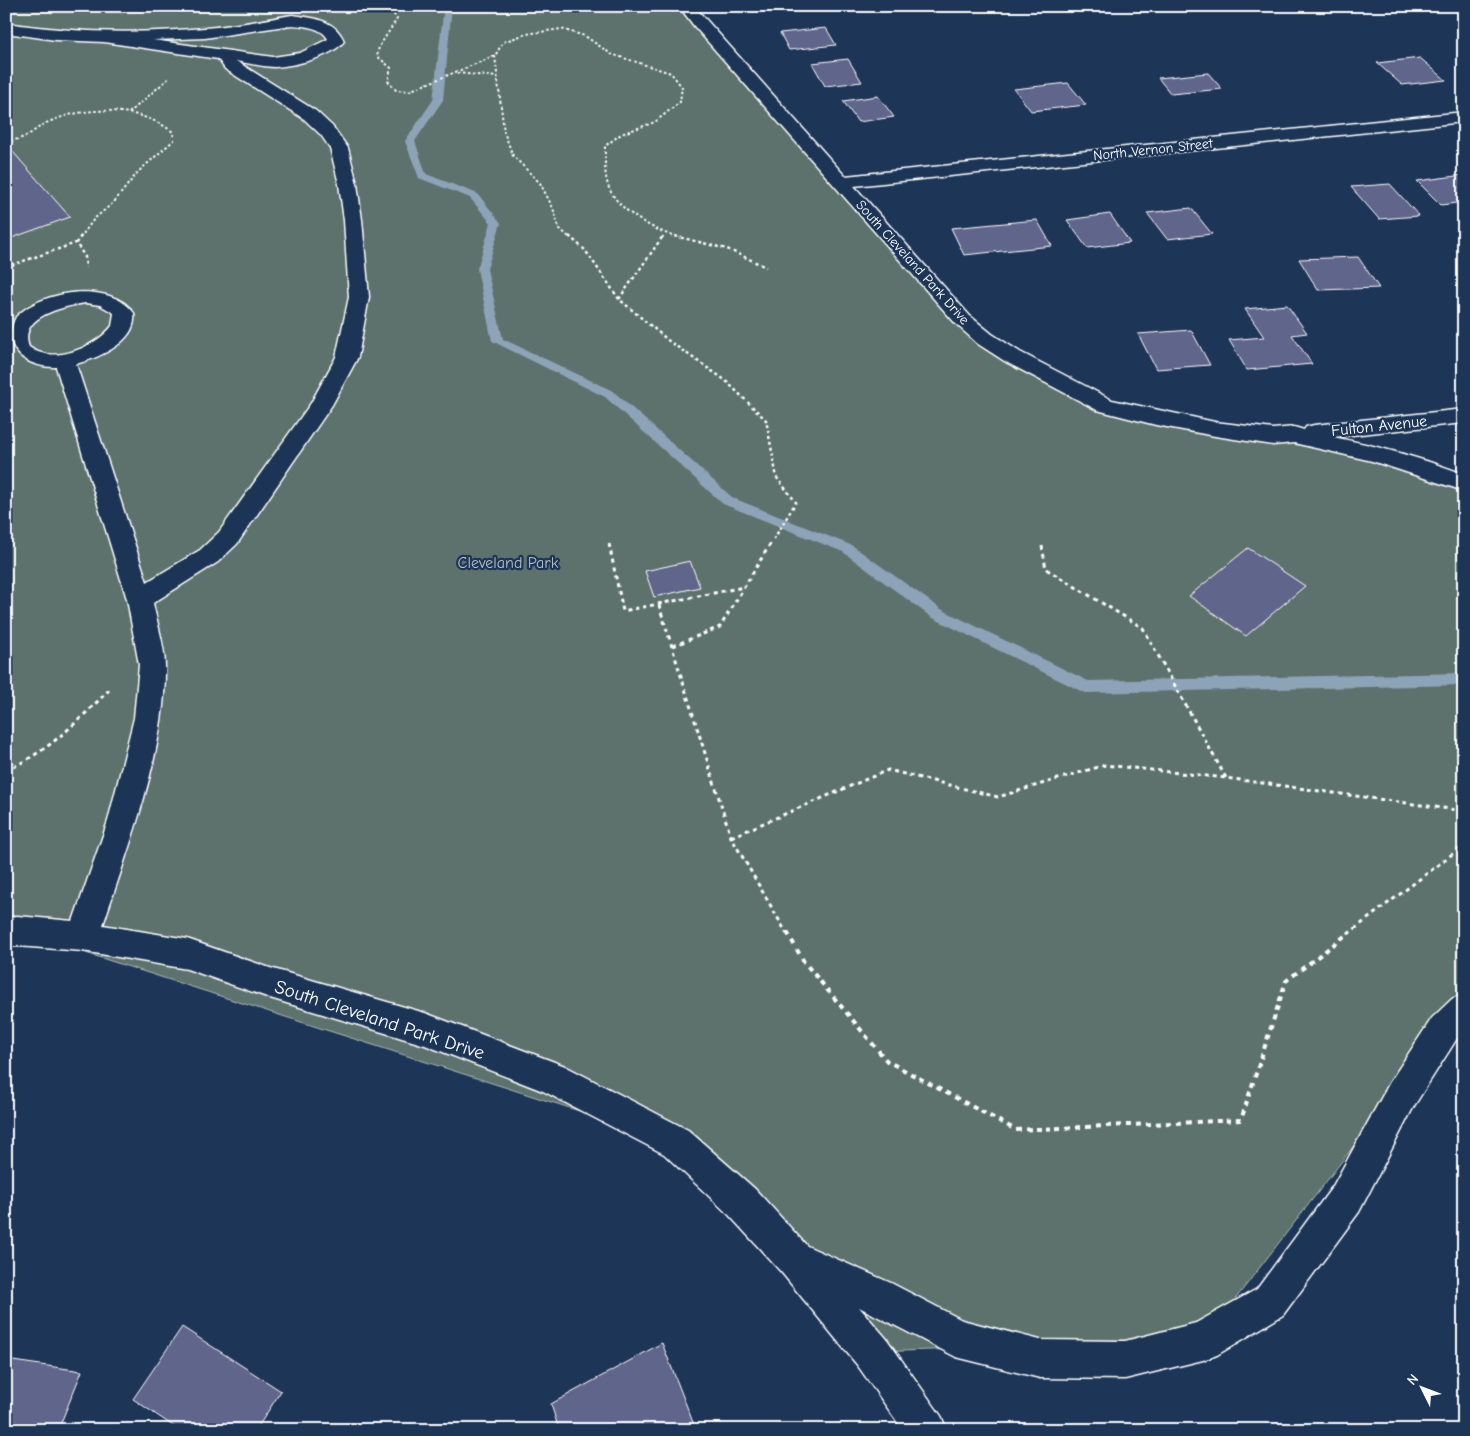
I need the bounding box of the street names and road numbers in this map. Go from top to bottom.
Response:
street label: North Vernon Street [1092,135,1215,164]
street label: South Cleveland Park Drive [852,197,973,328]
street label: Fulton Avenue [1330,412,1428,440]
street label: South Cleveland Park Drive [272,976,487,1064]

